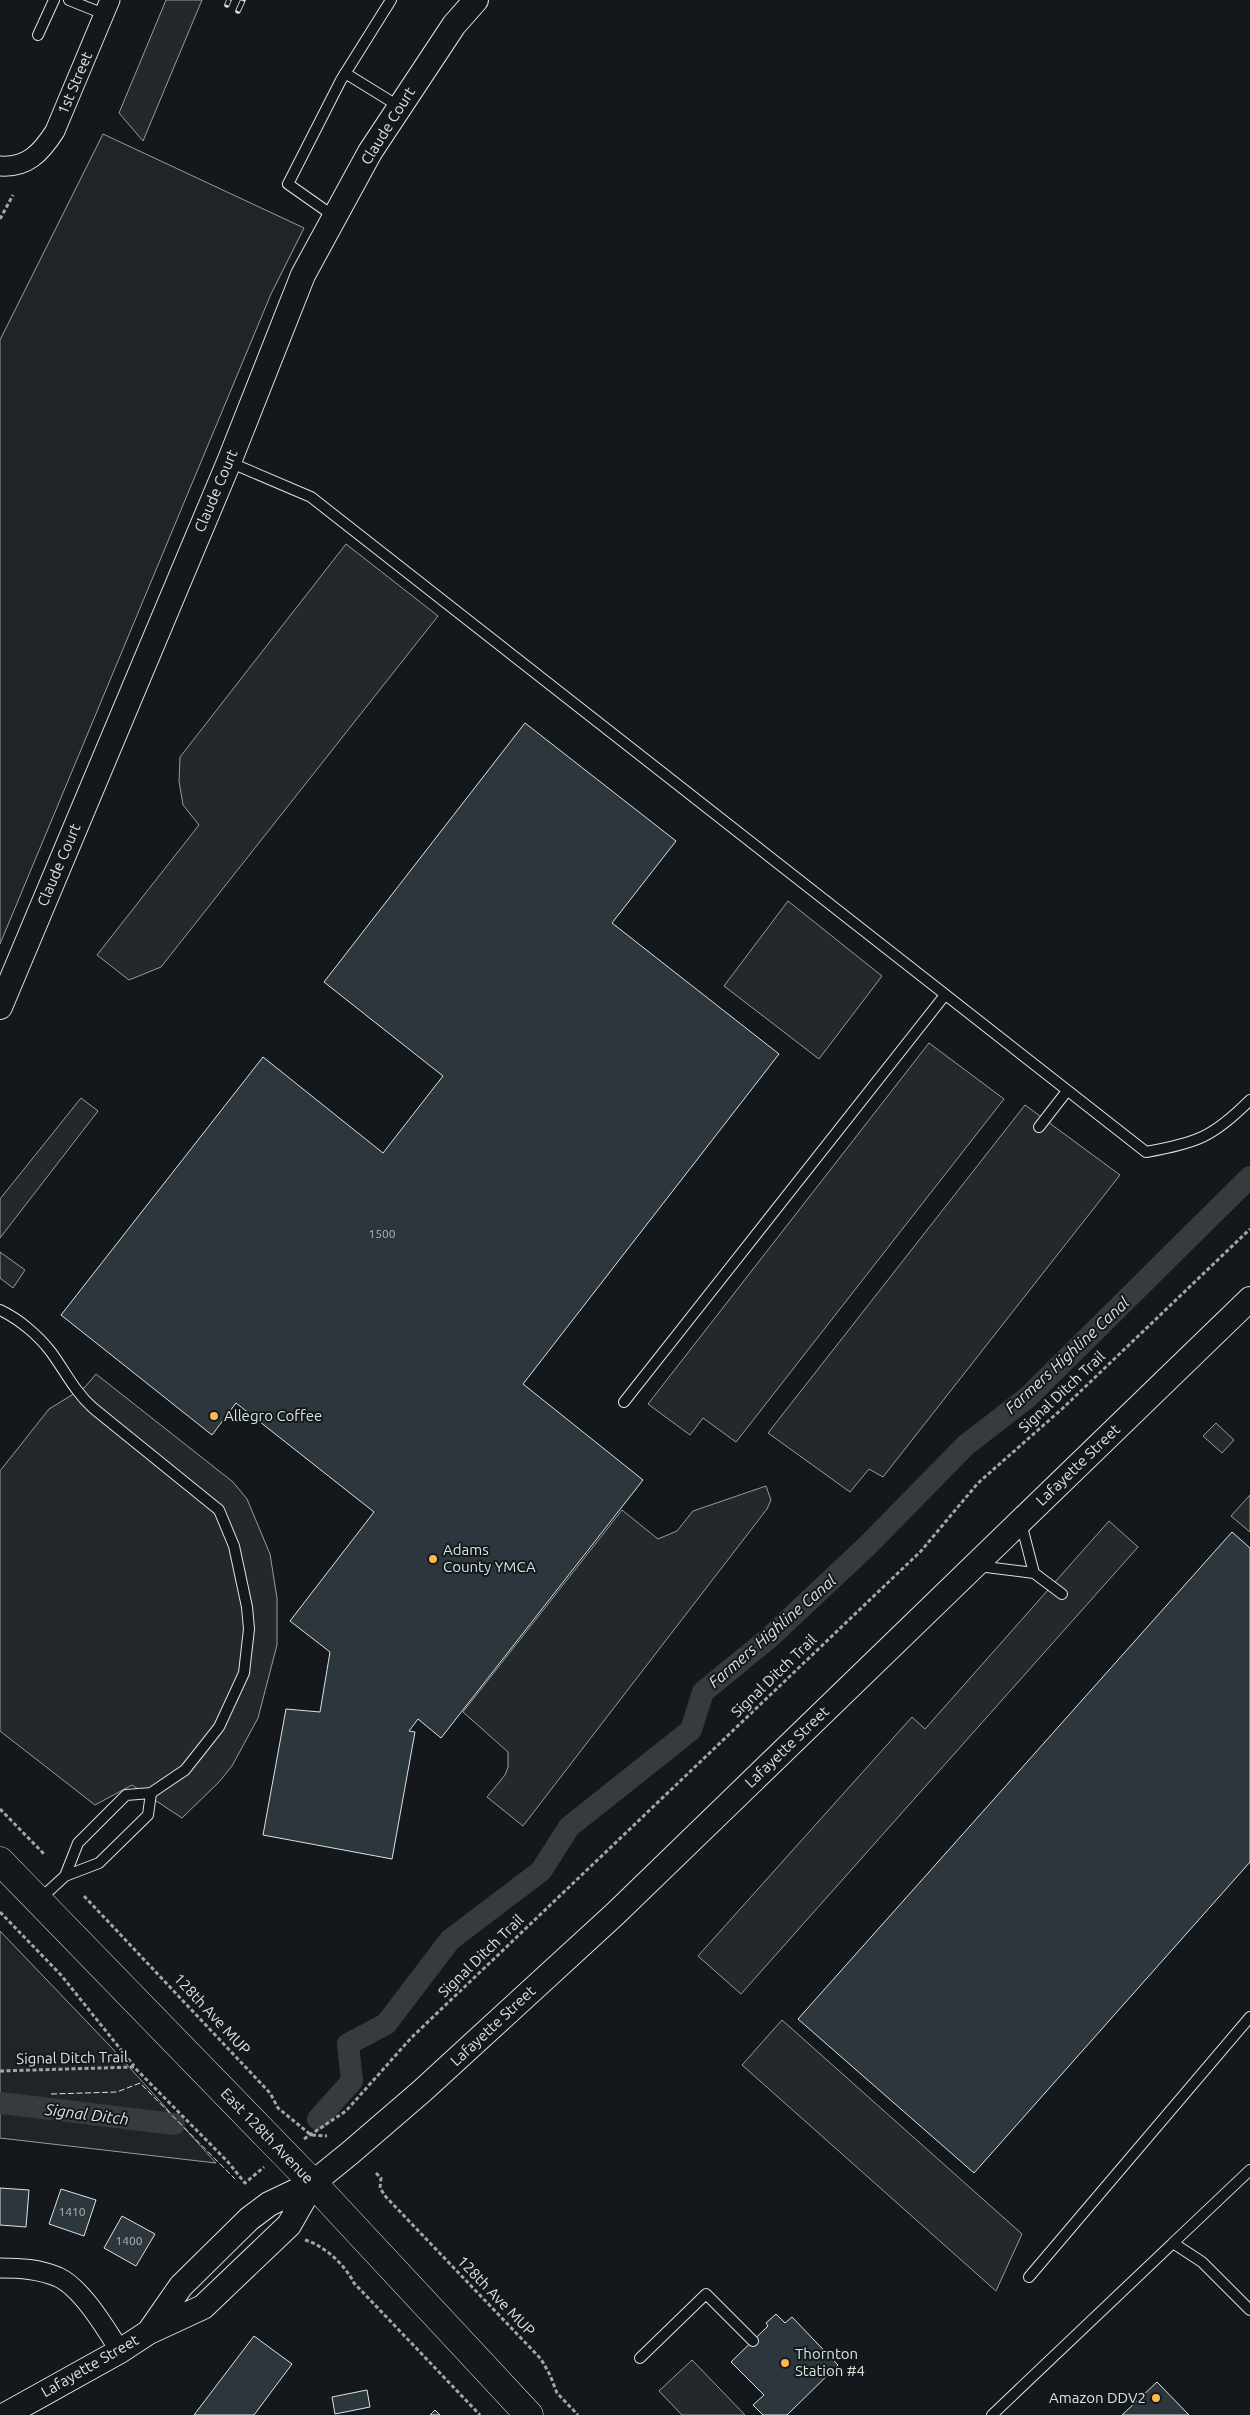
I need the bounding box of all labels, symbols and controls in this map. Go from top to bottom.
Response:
street label: 1st Street [54,49,95,117]
street label: Claude Court [357,84,418,168]
street label: Claude Court [191,447,241,535]
street label: Claude Court [34,821,84,909]
house number: 1500 [368,1227,396,1240]
water label: Farmers Highline Canal [1001,1293,1133,1417]
street label: Signal Ditch Trail [1015,1347,1108,1436]
place label: Allegro Coffee [224,1407,322,1424]
marker: Allegro Coffee [208,1410,220,1422]
street label: Lafayette Street [1032,1420,1123,1509]
place label: Adams County YMCA [443,1541,536,1575]
marker: Adams County YMCA [427,1553,439,1565]
water label: Farmers Highline Canal [705,1571,840,1691]
street label: Signal Ditch Trail [728,1631,820,1721]
street label: Lafayette Street [741,1702,832,1791]
street label: Signal Ditch Trail [435,1911,527,2001]
street label: 128th Ave MUP [171,1970,254,2058]
street label: Lafayette Street [447,1982,539,2069]
street label: Signal Ditch Trail [16,2048,128,2067]
street label: East 128th Avenue [218,2085,317,2187]
water label: Signal Ditch [43,2100,130,2128]
house number: 1410 [58,2205,86,2218]
house number: 1400 [115,2234,143,2247]
street label: 128th Ave MUP [454,2252,539,2339]
street label: Lafayette Street [38,2331,142,2400]
place label: Thornton Station #4 [795,2345,865,2379]
marker: Thornton Station #4 [779,2357,791,2369]
place label: Amazon DDV2 [1049,2389,1146,2406]
marker: Amazon DDV2 [1150,2392,1162,2404]

